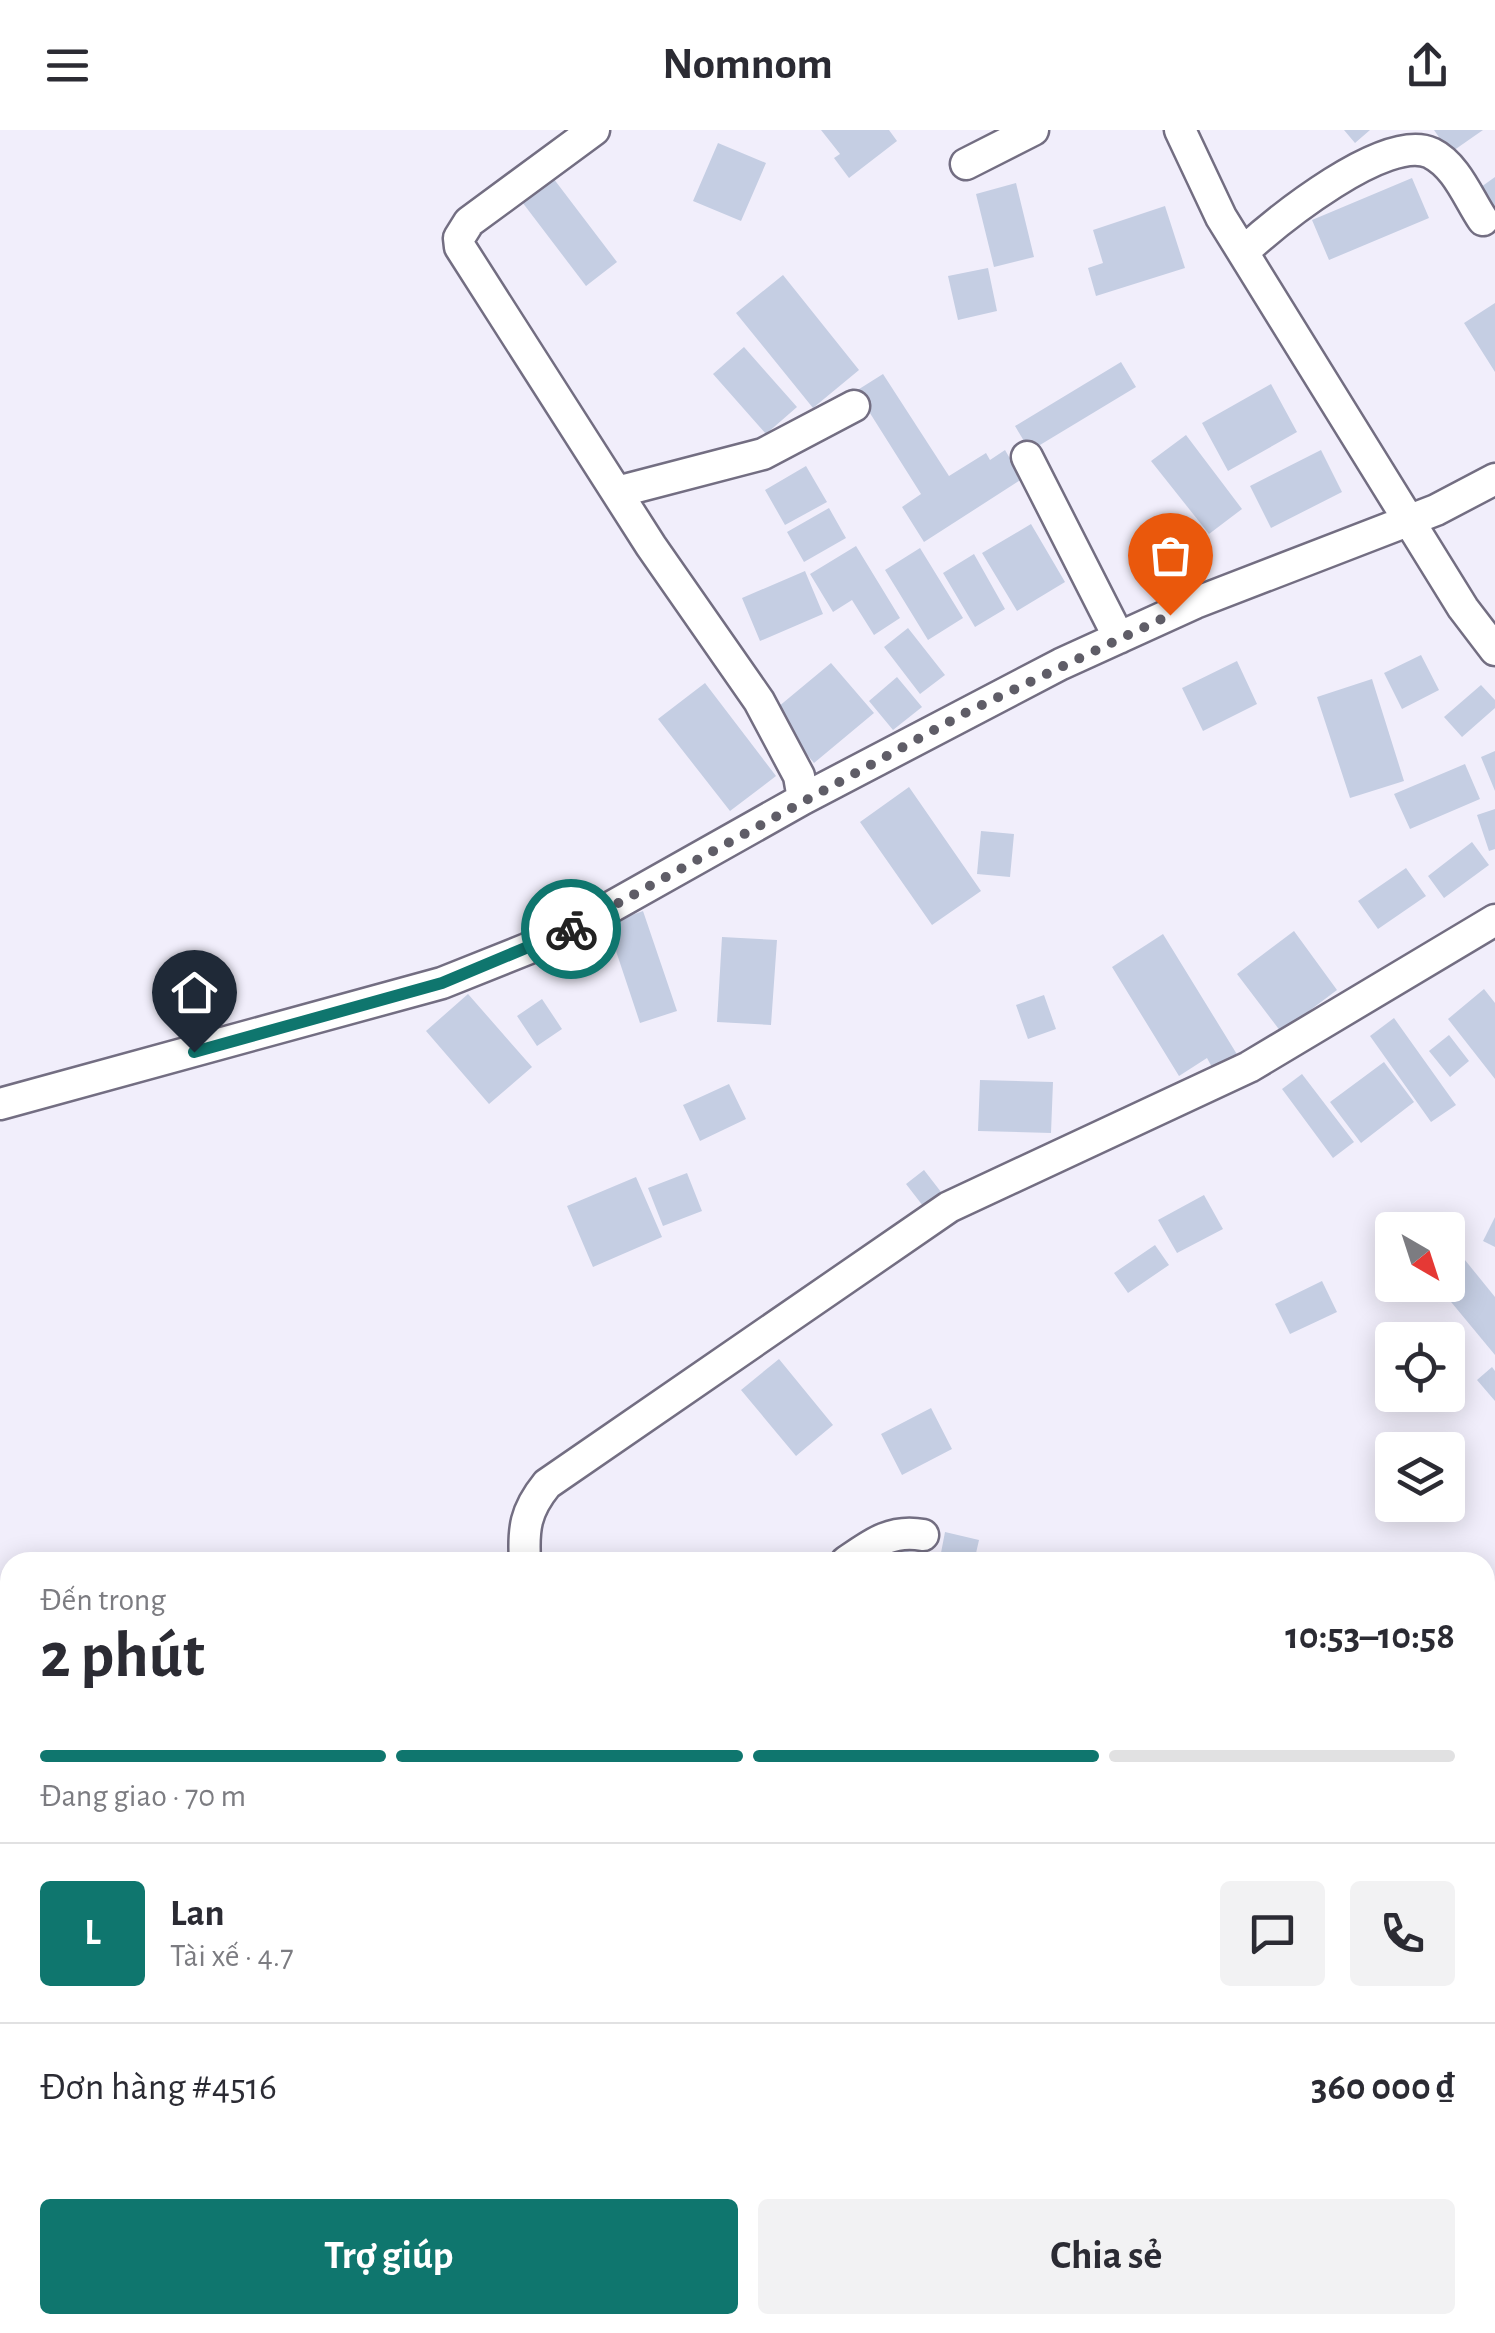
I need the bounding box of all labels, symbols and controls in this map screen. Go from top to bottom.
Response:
icon: menu [40,38,95,93]
icon: share [1400,38,1455,93]
text: Nomnom [662,42,833,87]
pin [1128,513,1213,616]
icon: bag [1143,528,1198,583]
courier [521,879,621,979]
icon: bike [544,902,599,957]
pin [152,950,237,1053]
icon: home [167,965,222,1020]
north arrow [1375,1212,1465,1302]
map controls [1375,1212,1465,1522]
button: locate [1375,1322,1465,1412]
button: layers [1375,1432,1465,1522]
text: Đến trong [40,1584,166,1616]
text: 10:53–10:58 [1285,1618,1455,1656]
text: 2 phút [40,1624,205,1689]
text: Đang giao · 70 m [40,1780,246,1812]
button: chat [1220,1881,1325,1986]
button: phone [1350,1881,1455,1986]
text: Lan [170,1895,225,1933]
text: L [84,1914,101,1952]
text: Tài xế · 4.7 [170,1940,294,1972]
text: Đơn hàng #4516 [40,2069,277,2107]
text: 360 000 ₫ [1311,2069,1455,2107]
button: Trợ giúp [40,2199,738,2314]
button: Chia sẻ [758,2199,1455,2314]

